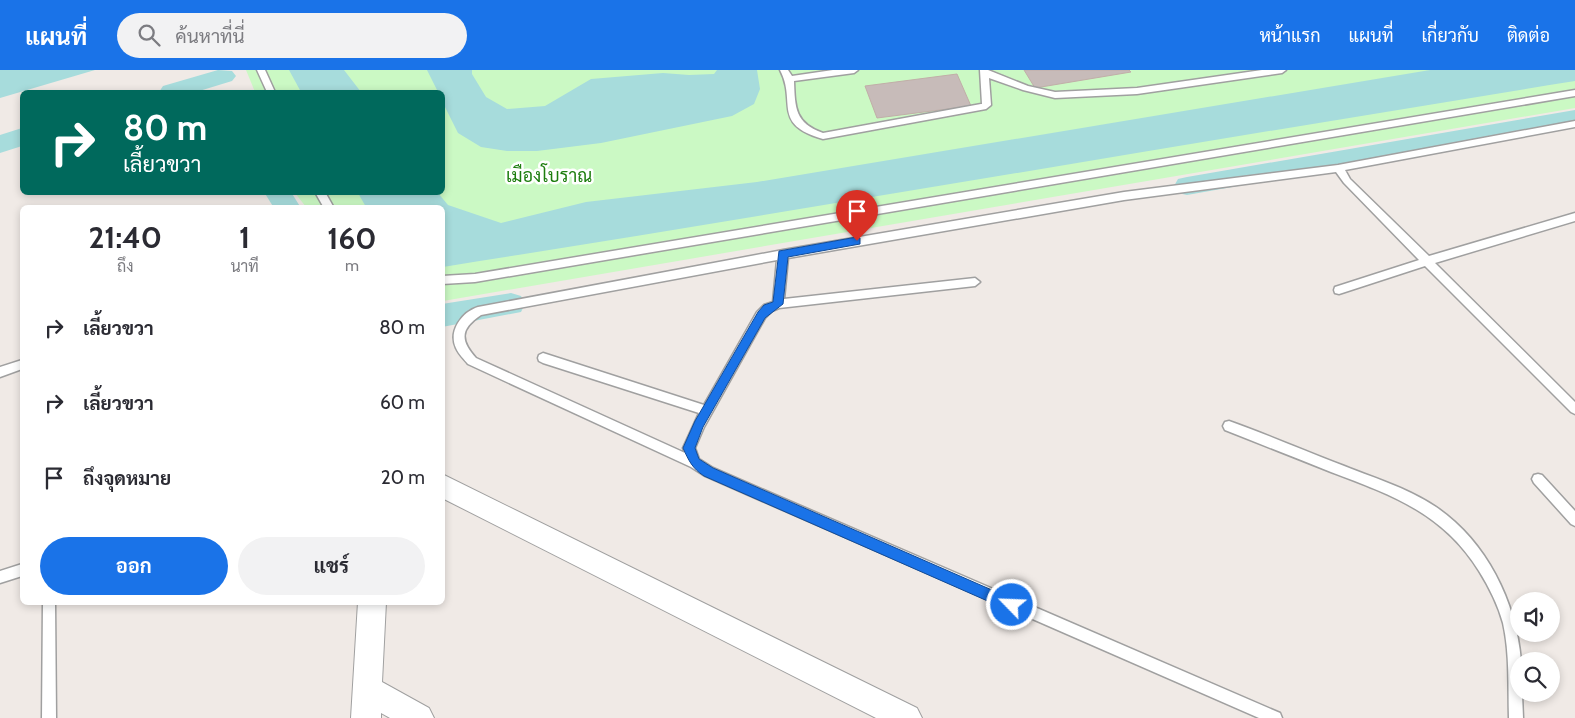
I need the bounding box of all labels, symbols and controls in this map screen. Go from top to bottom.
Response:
search box [117,13,467,58]
icon: search [135,21,163,49]
text: แผนที่ [25,22,87,51]
text: ค้นหาที่นี่ [175,25,245,48]
text: หน้าแรก [1259,25,1321,47]
text: แผนที่ [1349,25,1393,47]
text: เกี่ยวกับ [1421,25,1479,47]
text: ติดต่อ [1507,25,1550,47]
text: 80 m [123,106,207,149]
icon: right [40,110,105,175]
text: เลี้ยวขวา [123,151,201,178]
park label: เมืองโบราณ [506,163,592,187]
pin [836,190,878,241]
icon: arrive [843,197,871,225]
text: 21:40 [88,219,162,256]
text: 1 [239,219,250,256]
text: 160 [327,220,376,257]
text: m [345,256,359,275]
text: ถึง [117,257,133,276]
text: นาที [230,257,259,276]
icon: right [40,314,68,342]
text: 80 m [379,316,425,339]
text: เลี้ยวขวา [83,317,154,340]
icon: right [40,389,68,417]
text: 60 m [380,391,425,414]
text: เลี้ยวขวา [83,392,154,415]
icon: arrive [40,464,68,492]
text: 20 m [381,466,425,489]
text: ถึงจุดหมาย [83,467,171,490]
button: ออก [40,537,228,595]
button: แชร์ [238,537,425,595]
position arrow [985,578,1037,630]
map controls [1510,592,1560,702]
button: sound [1510,592,1560,642]
button: search [1510,652,1560,702]

